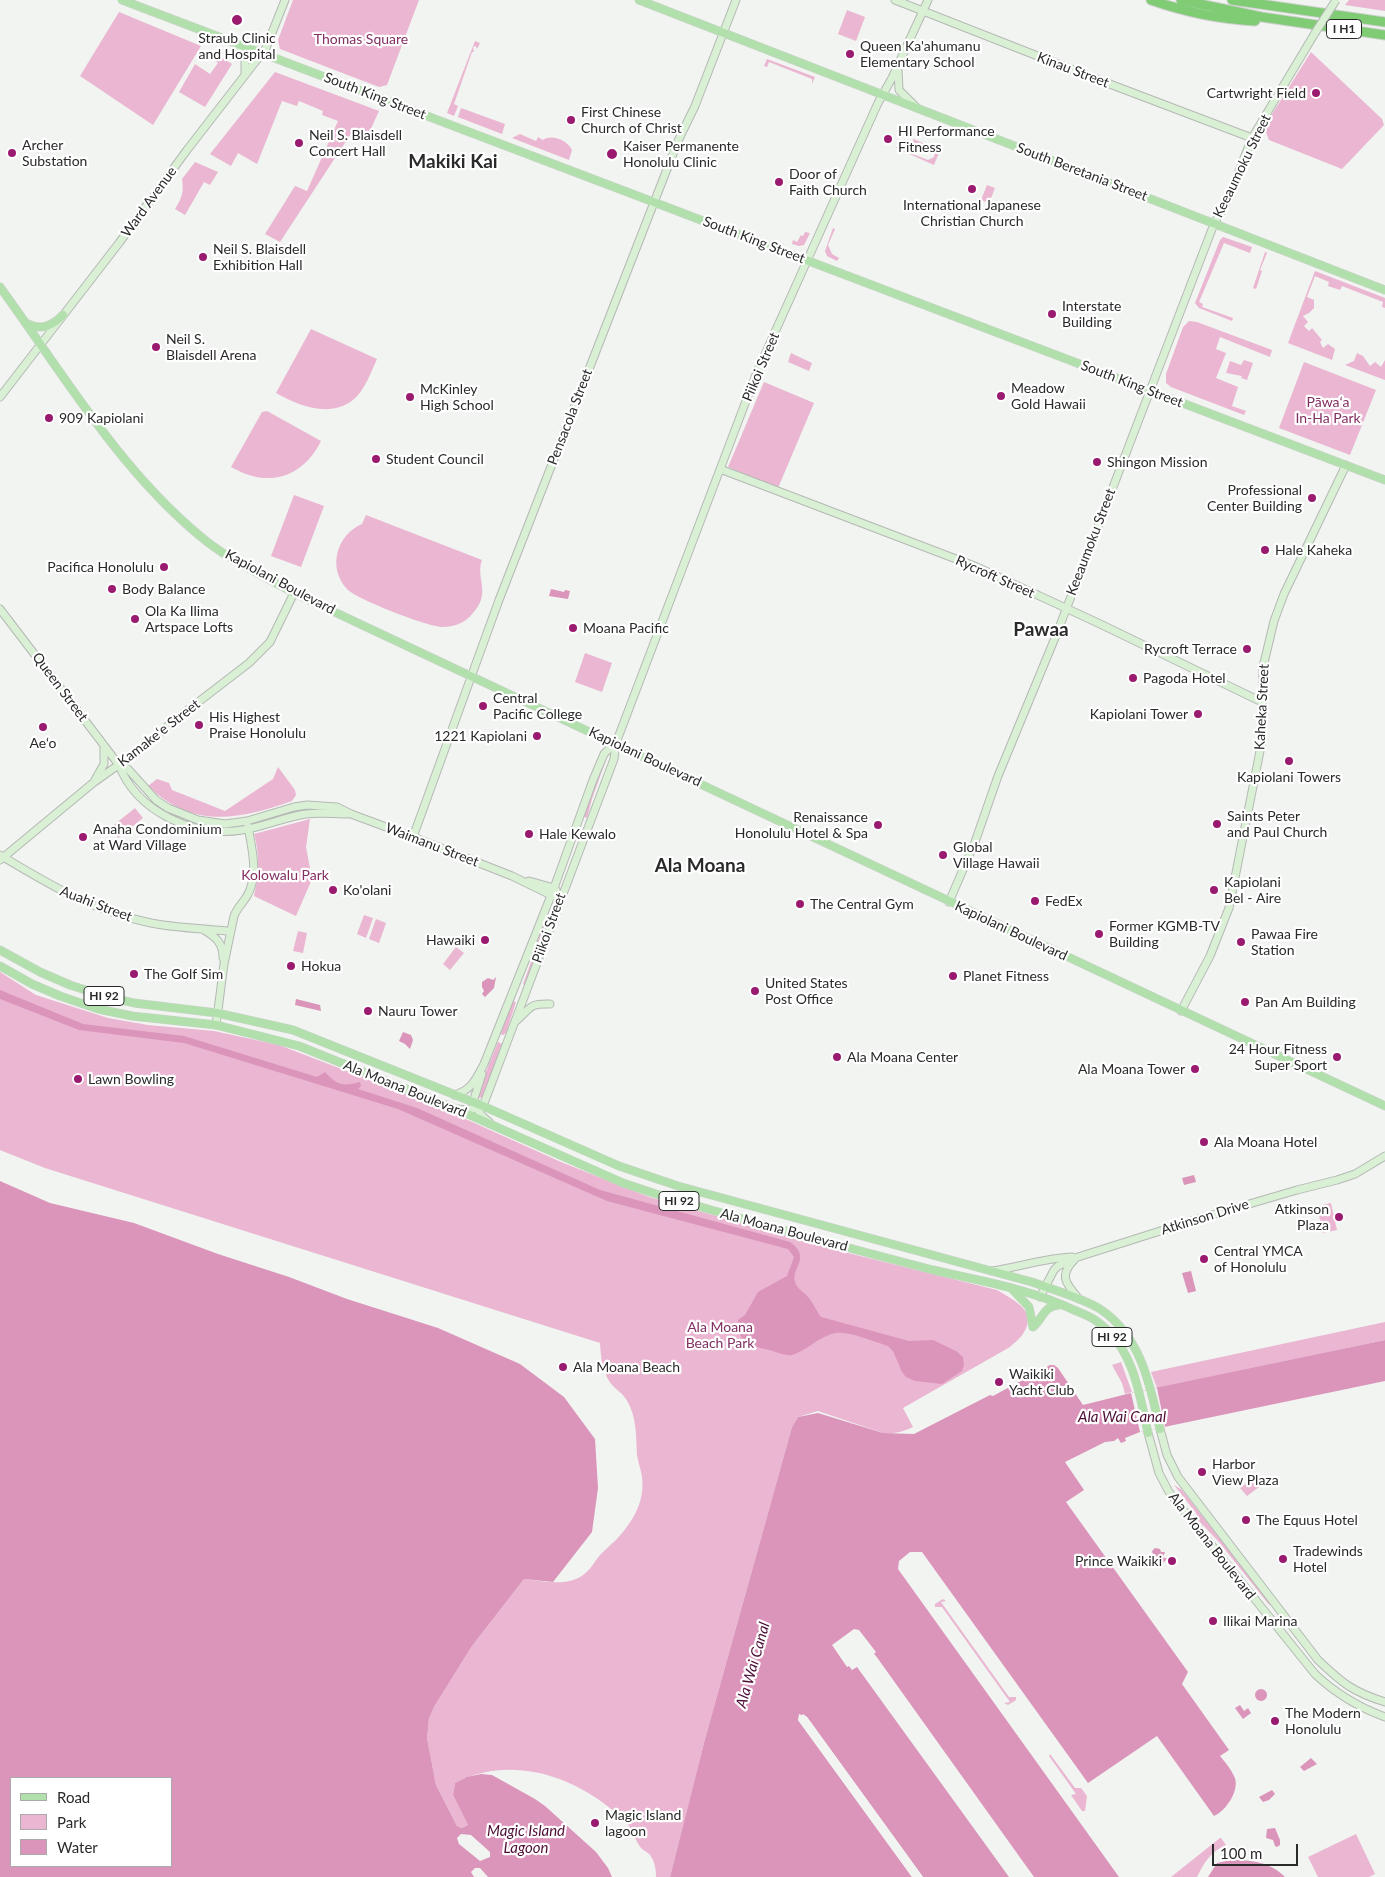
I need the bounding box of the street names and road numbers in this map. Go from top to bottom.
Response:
road number: I H1 [1326,20,1362,38]
street label: Kinau Street [1035,49,1111,91]
street label: South King Street [322,69,428,123]
street label: Keeaumoku Street [1210,111,1274,221]
street label: South Beretania Street [1014,139,1150,205]
street label: Ward Avenue [118,163,180,241]
street label: South King Street [701,213,807,267]
street label: Piikoi Street [739,330,783,404]
street label: South King Street [1079,357,1185,411]
street label: Pensacola Street [544,367,596,467]
street label: Keeaumoku Street [1063,486,1119,598]
street label: Kapiolani Boulevard [222,546,338,618]
street label: Rycroft Street [953,552,1037,602]
street label: Queen Street [29,649,91,725]
street label: Kaheka Street [1251,664,1273,750]
street label: Kamakeʻe Street [115,696,203,770]
street label: Kapiolani Boulevard [586,724,704,790]
street label: Waimanu Street [383,819,481,871]
street label: Auahi Street [58,883,134,925]
street label: Piikoi Street [529,891,569,965]
street label: Kapiolani Boulevard [952,898,1070,964]
road number: HI 92 [84,986,124,1006]
street label: Ala Moana Boulevard [341,1057,469,1121]
road number: HI 92 [659,1192,699,1210]
street label: Atkinson Drive [1159,1196,1251,1238]
street label: Ala Moana Boulevard [718,1205,850,1255]
road number: HI 92 [1092,1328,1132,1346]
street label: Ala Moana Boulevard [1165,1489,1259,1603]

